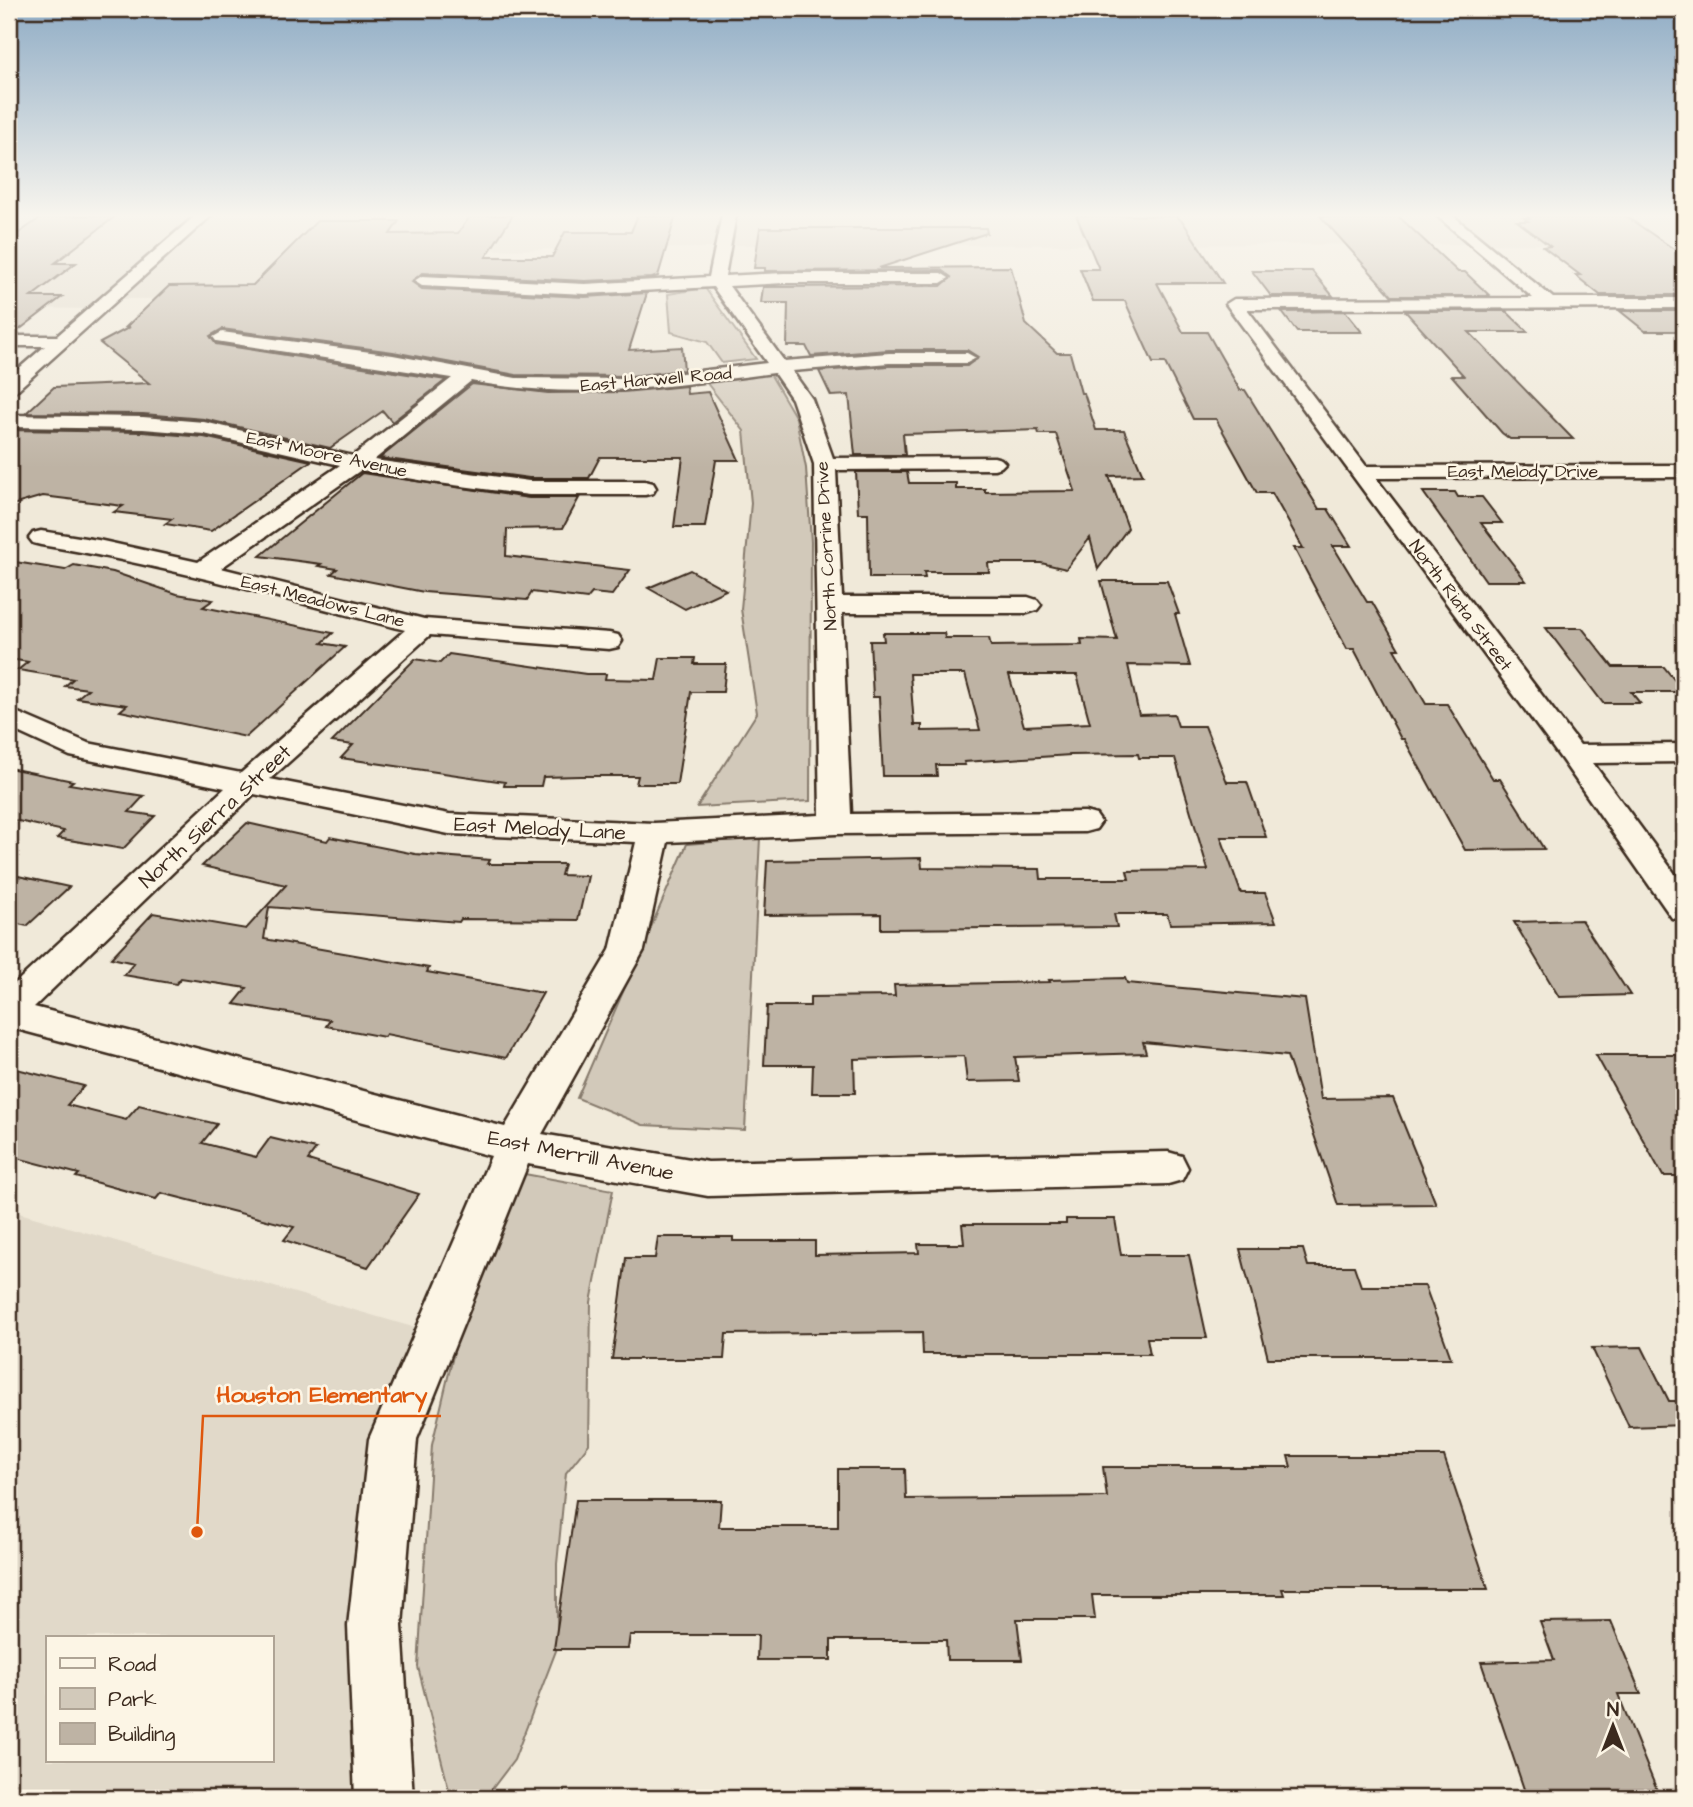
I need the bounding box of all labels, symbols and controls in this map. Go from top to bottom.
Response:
street label: East Harwell Road [579,360,733,399]
street label: East Moore Avenue [244,425,410,484]
street label: East Melody Drive [1448,459,1599,485]
street label: North Corrine Drive [810,460,843,631]
street label: North Riata Street [1403,534,1519,677]
street label: East Meadows Lane [239,569,407,634]
street label: North Sierra Street [133,738,298,895]
street label: East Melody Lane [453,810,627,849]
street label: East Merrill Avenue [485,1123,676,1188]
callout: Houston Elementary [203,1372,441,1416]
text: Houston Elementary [217,1379,428,1413]
legend [46,1636,273,1762]
text: Road [108,1650,156,1679]
text: Park [108,1685,157,1714]
north arrow [1578,1692,1648,1762]
text: N [1607,1697,1619,1724]
text: Building [108,1720,176,1751]

